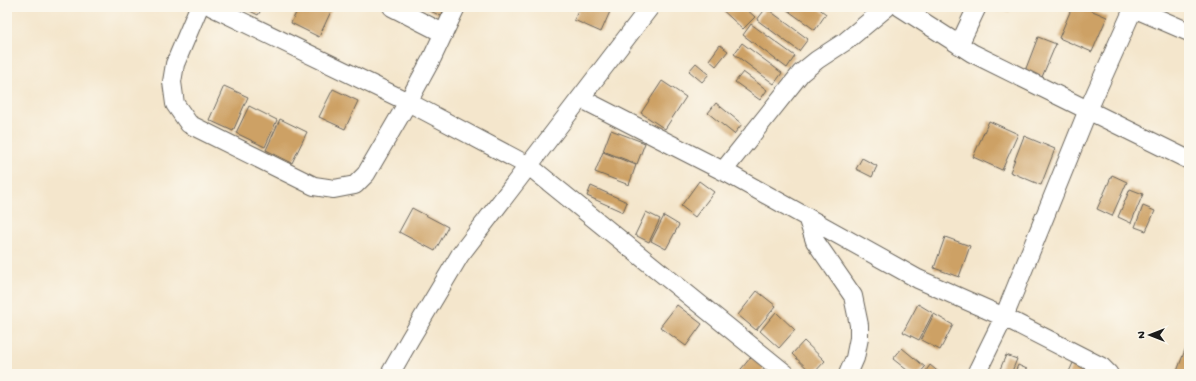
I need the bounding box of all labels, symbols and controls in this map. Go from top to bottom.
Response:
north arrow [1130,315,1170,355]
text: N [1136,331,1148,339]

